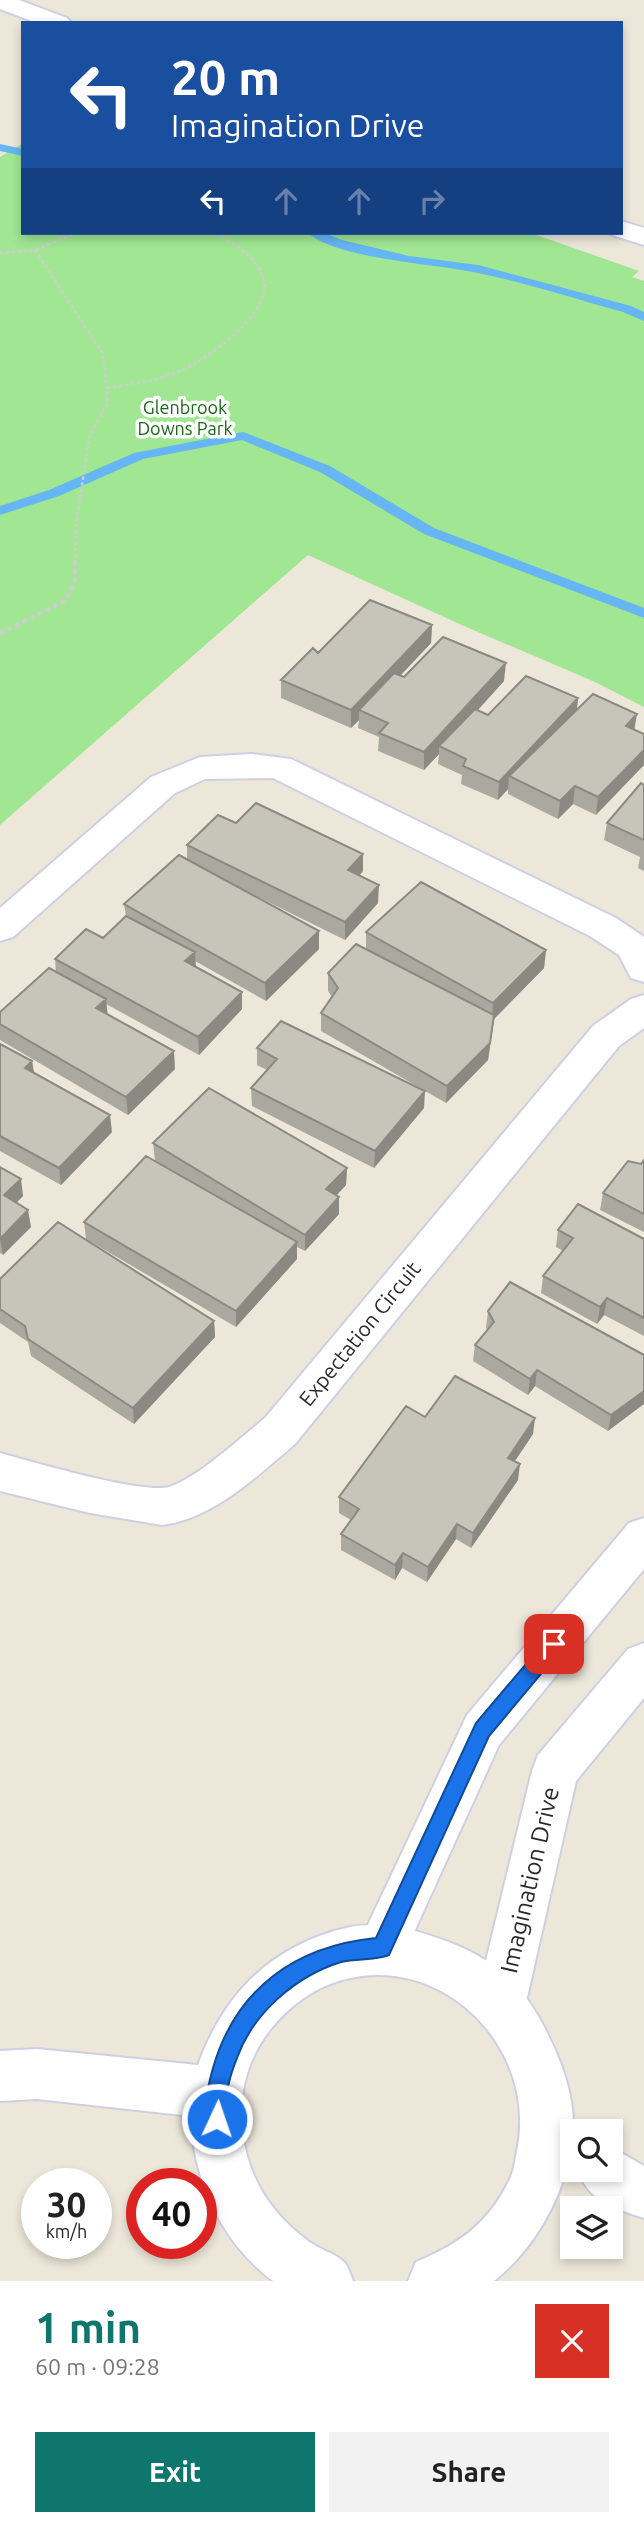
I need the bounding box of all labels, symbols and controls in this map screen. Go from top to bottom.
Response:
icon: left [56,49,147,140]
text: 20 m [171,49,280,104]
text: Imagination Drive [171,107,424,143]
icon: left [194,182,232,220]
icon: ahead [267,182,305,220]
icon: ahead [340,182,378,220]
icon: right [413,182,451,220]
park label: Glenbrook Downs Park [137,397,233,438]
street label: Expectation Circuit [294,1256,425,1410]
pin [524,1614,584,1674]
icon: arrive [535,1625,573,1663]
street label: Imagination Drive [495,1784,564,1976]
position arrow [180,2082,254,2156]
map controls [560,2119,623,2259]
button: search [560,2119,623,2182]
speed limit sign: 40 [126,2168,217,2259]
text: 30 [47,2184,86,2224]
button: layers [560,2196,623,2259]
text: km/h [46,2221,87,2241]
text: 1 min [35,2304,141,2351]
button: close [535,2304,609,2378]
text: 60 m · 09:28 [35,2354,160,2379]
button: Exit [35,2432,315,2512]
button: Share [329,2432,609,2512]

